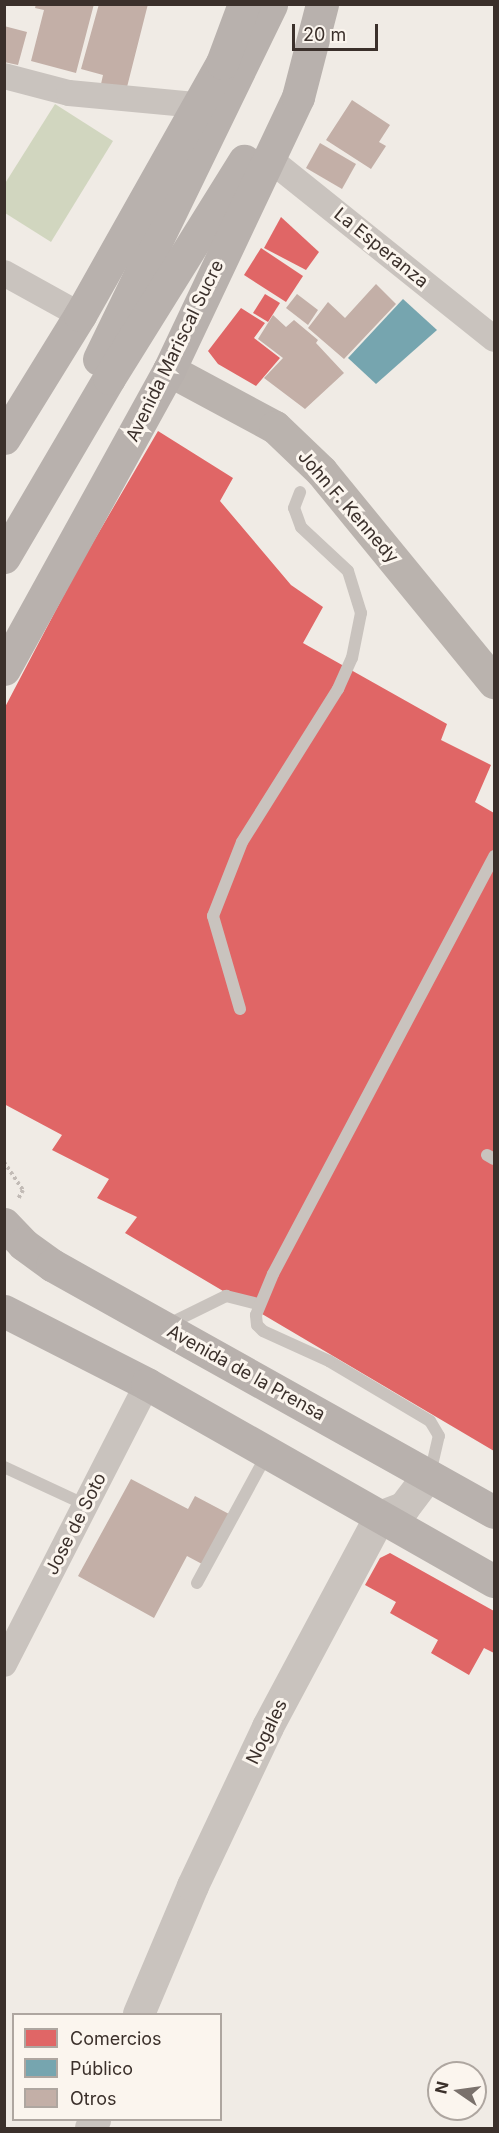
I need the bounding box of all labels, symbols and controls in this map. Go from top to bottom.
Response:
scale bar [295,12,380,50]
text: 20 m [303,24,346,45]
street label: La Esperanza [330,203,432,293]
street label: Avenida Mariscal Sucre [122,257,228,445]
street label: John F. Kennedy [293,446,403,568]
street label: Avenida de la Prensa [163,1321,329,1425]
street label: Jose de Soto [41,1469,111,1579]
street label: Nogales [242,1696,292,1768]
legend [12,2013,222,2121]
text: Comercios [70,2028,162,2049]
text: Público [70,2058,133,2079]
north arrow [427,2061,487,2121]
text: N [430,2079,453,2096]
text: Otros [70,2088,116,2109]

